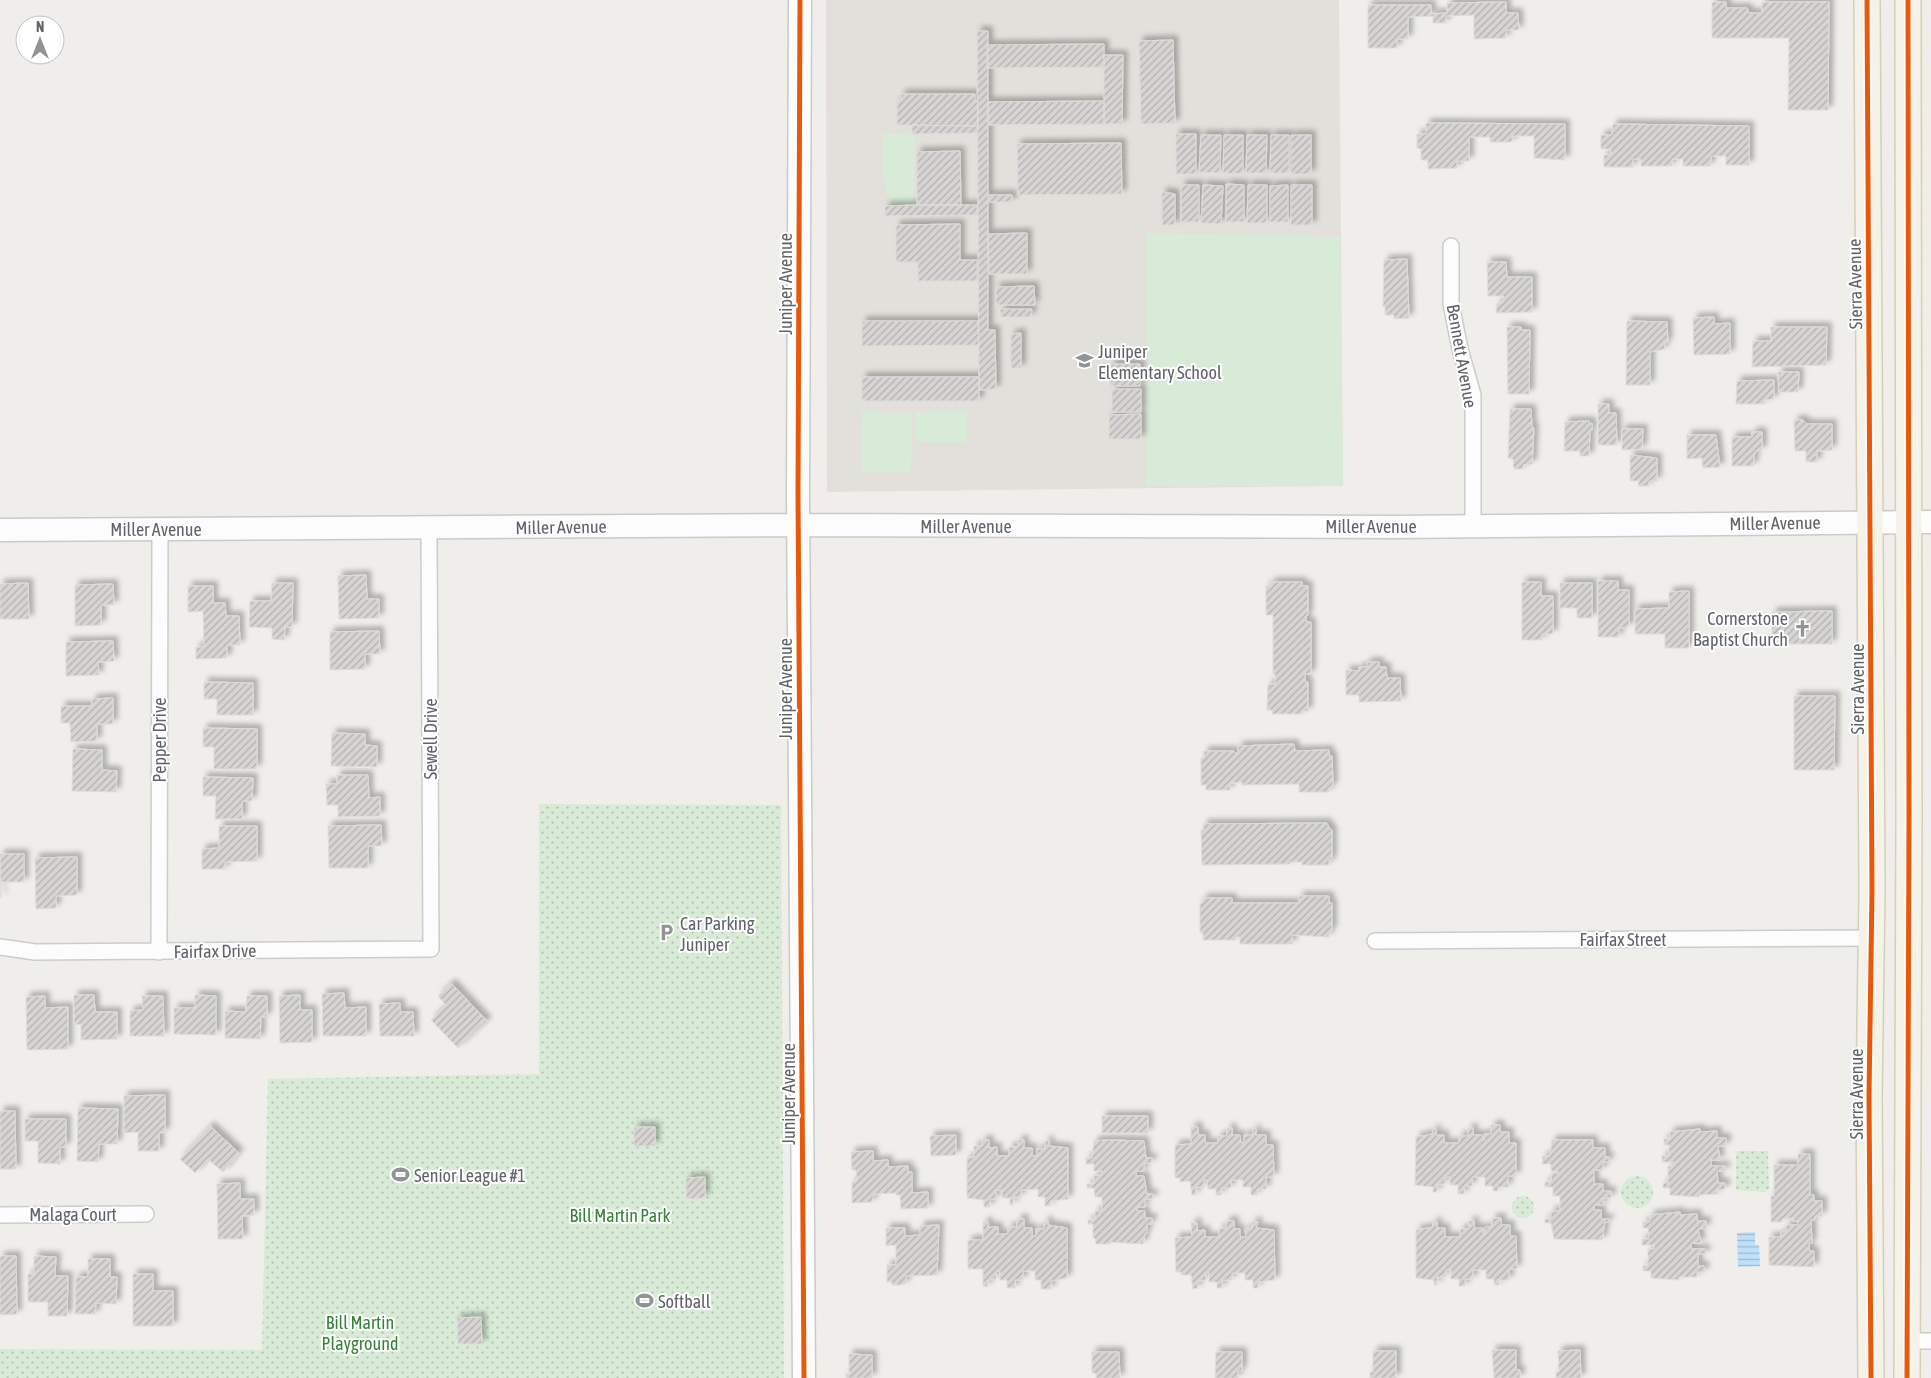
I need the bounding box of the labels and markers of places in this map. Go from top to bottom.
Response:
place label: Juniper Elementary School [1098,341,1222,383]
school or university icon: Juniper Elementary School [1074,351,1094,371]
place label: Cornerstone Baptist Church [1693,608,1788,650]
church icon: Cornerstone Baptist Church [1792,618,1812,638]
place label: Car Parking Juniper [680,913,755,955]
parking icon: Car Parking Juniper [656,923,676,943]
sports icon: Senior League #1 [390,1165,410,1185]
place label: Senior League #1 [414,1165,526,1186]
sports icon: Softball [634,1291,654,1311]
place label: Softball [658,1291,711,1312]

